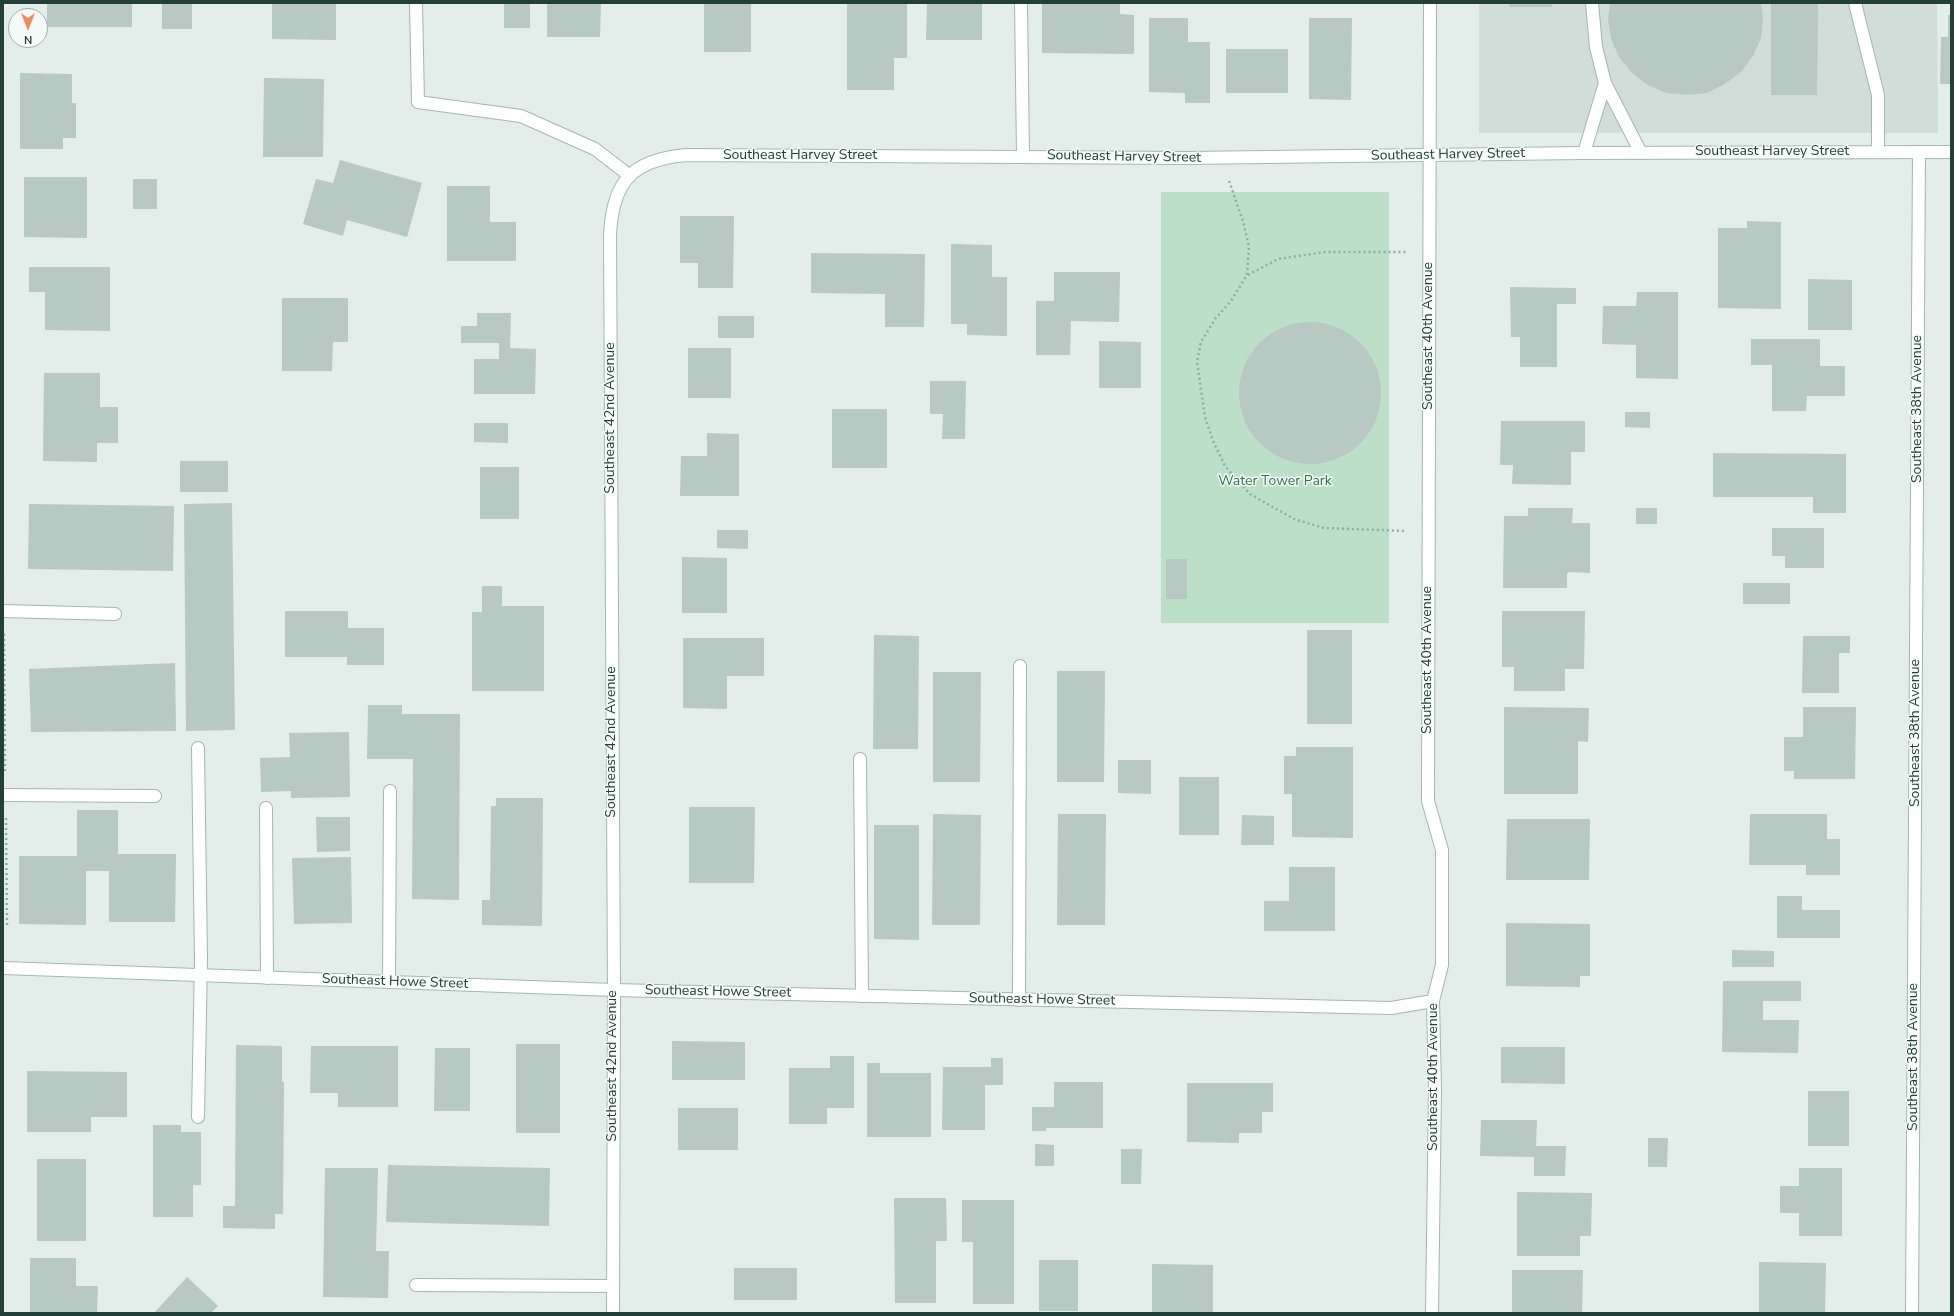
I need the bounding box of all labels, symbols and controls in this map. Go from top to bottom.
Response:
north arrow [8,8,48,48]
text: N [24,32,32,47]
street label: Southeast Harvey Street [1695,144,1849,160]
street label: Southeast Harvey Street [1371,145,1525,165]
street label: Southeast Harvey Street [1047,147,1201,167]
street label: Southeast Harvey Street [723,148,877,164]
street label: Southeast 40th Avenue [1421,262,1437,410]
street label: Southeast 38th Avenue [1910,335,1926,483]
street label: Southeast 42nd Avenue [603,342,619,494]
park label: Water Tower Park [1218,474,1332,490]
street label: Southeast 40th Avenue [1420,586,1436,734]
street label: Southeast 38th Avenue [1908,659,1924,807]
street label: Southeast 42nd Avenue [604,666,620,818]
street label: Southeast Howe Street [322,971,468,993]
street label: Southeast Howe Street [645,982,791,1002]
street label: Southeast 38th Avenue [1906,983,1922,1131]
street label: Southeast 42nd Avenue [605,990,621,1142]
street label: Southeast Howe Street [969,990,1115,1010]
street label: Southeast 40th Avenue [1426,1003,1442,1151]

